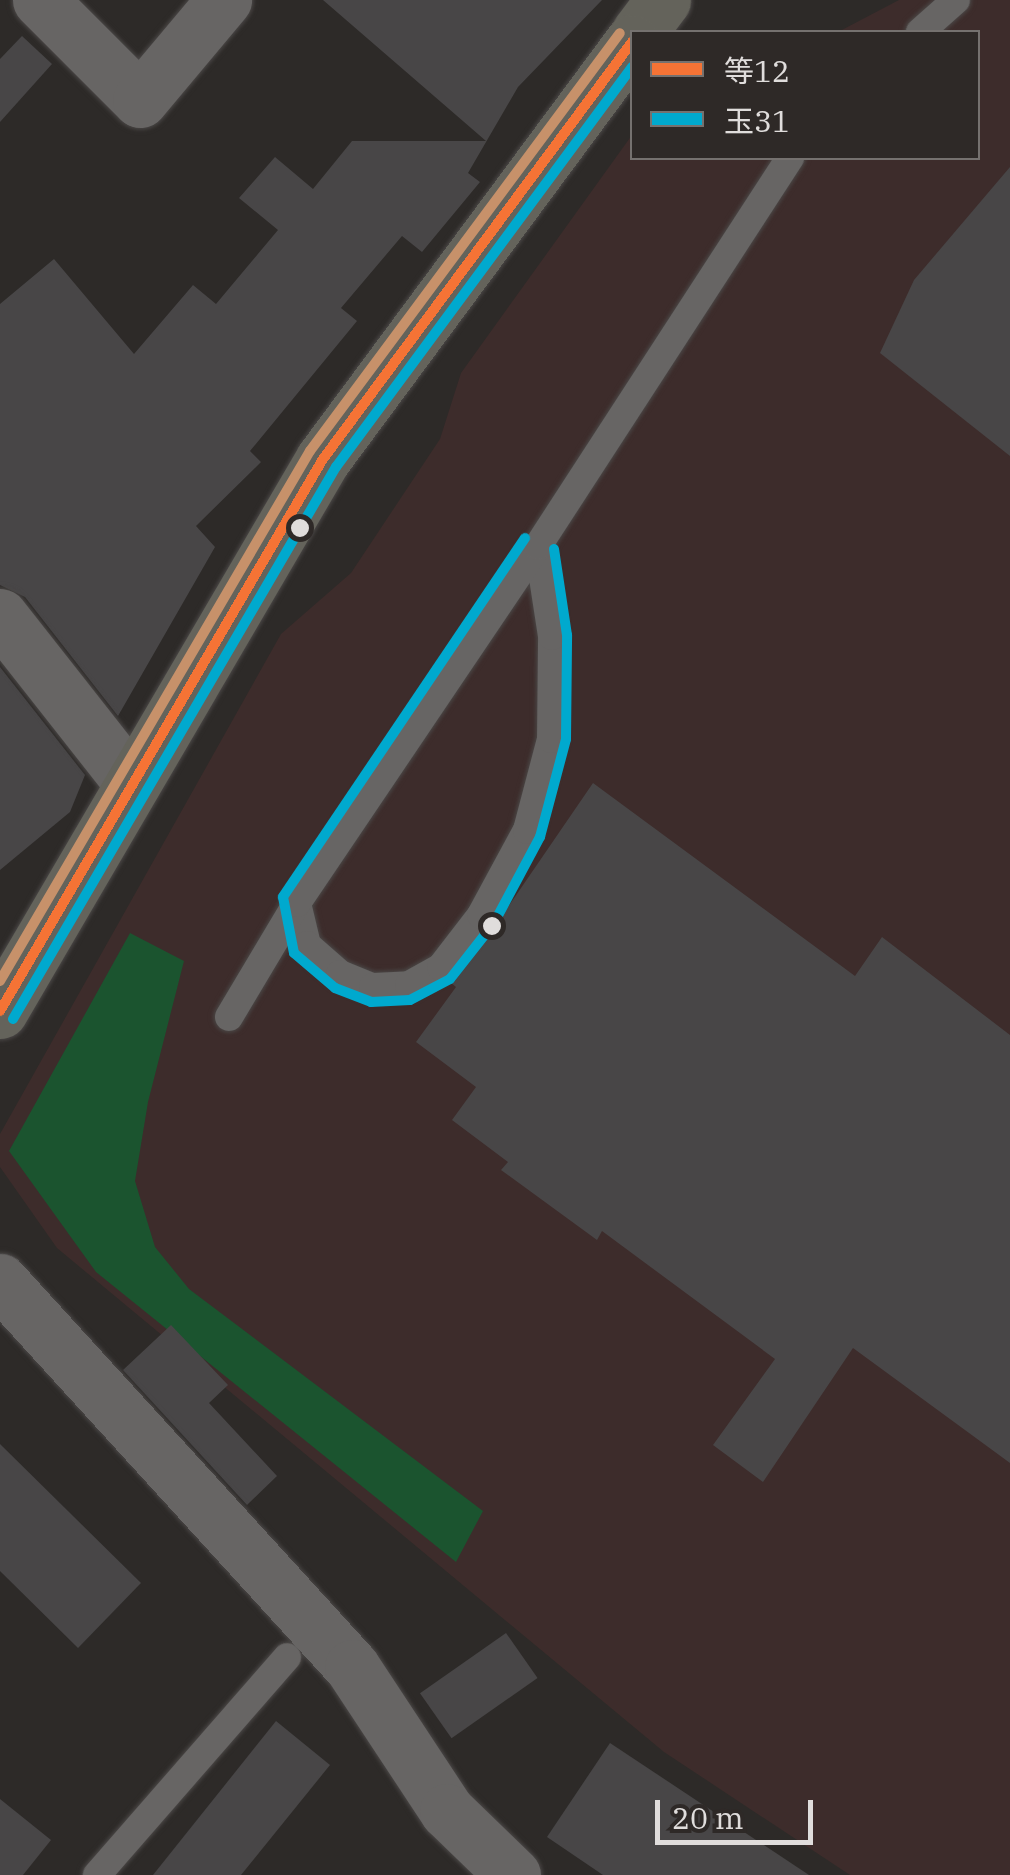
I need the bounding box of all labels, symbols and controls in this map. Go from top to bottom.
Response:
legend [630,30,980,160]
text: 等12 [724,51,790,90]
text: 玉31 [724,101,790,140]
unlabelled marker [290,518,310,538]
unlabelled marker [482,916,502,936]
scale bar [660,1780,818,1842]
text: 20 m [672,1798,744,1837]

